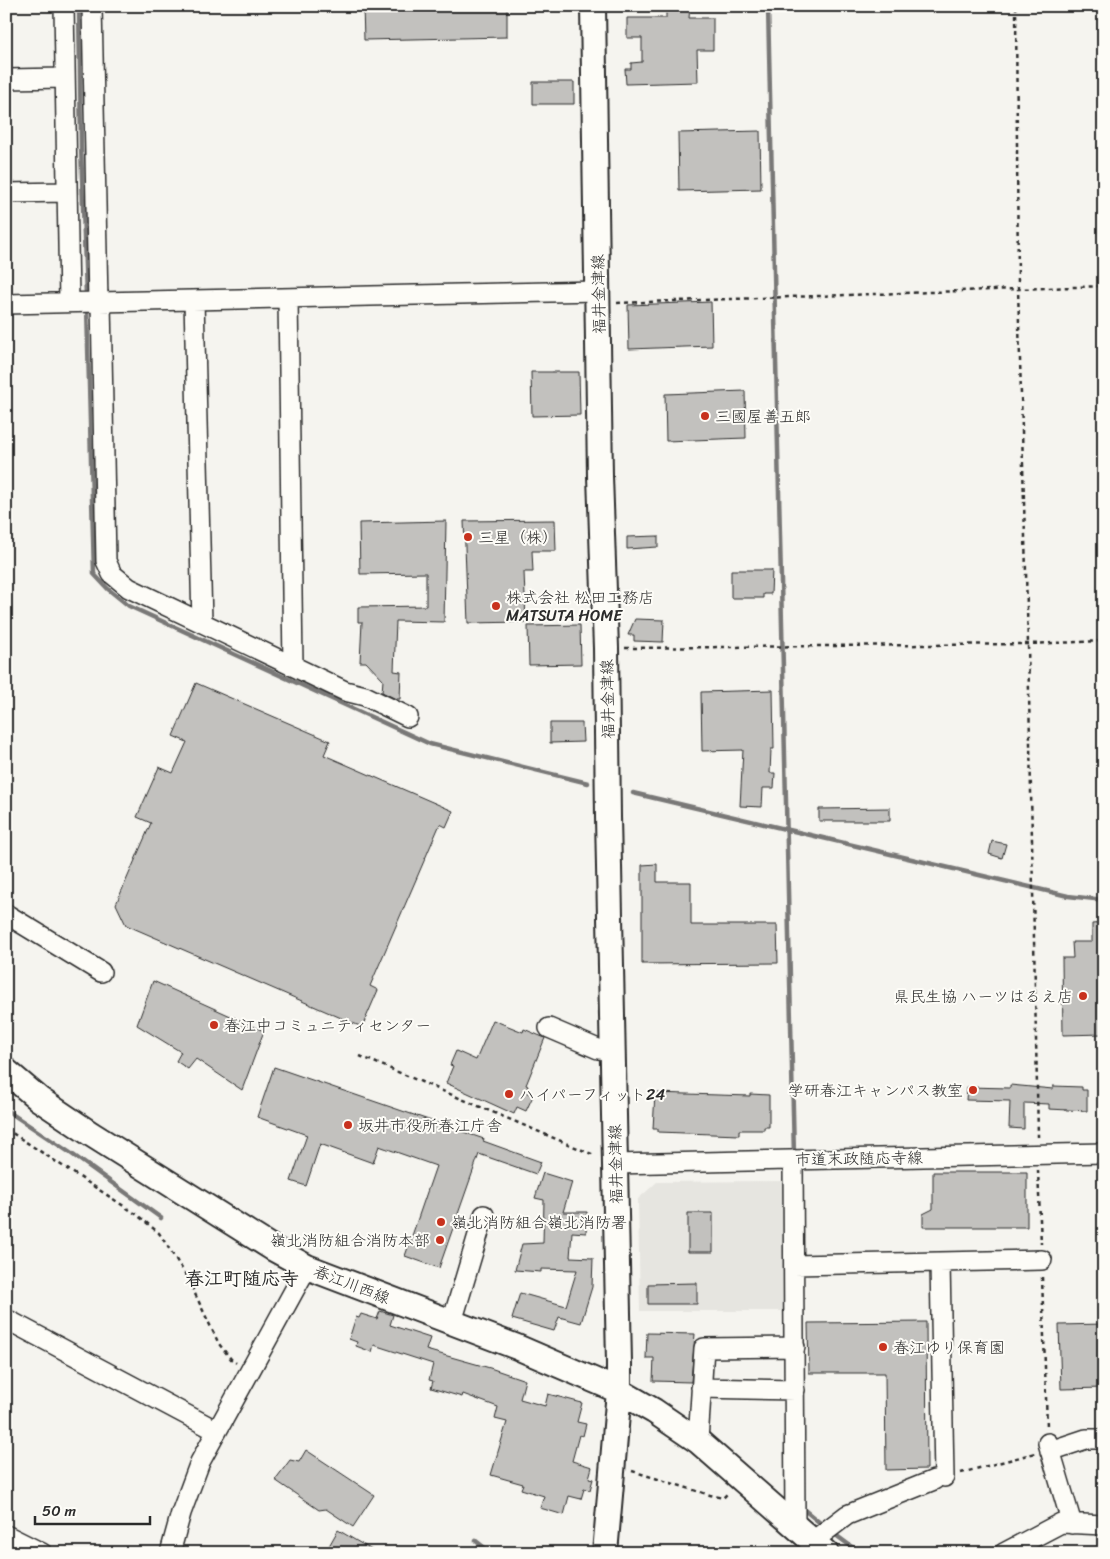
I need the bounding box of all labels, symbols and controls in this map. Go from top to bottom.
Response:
street label: 福井金津線 [583,254,614,334]
place label: 三國屋善五郎 [715,402,811,431]
marker: 三國屋善五郎 [699,410,711,422]
place label: 三星（株） [478,523,558,552]
marker: 三星（株） [462,531,474,543]
place label: 株式会社 松田工務店 MATSUTA HOME [506,583,654,630]
marker: 株式会社 松田工務店 MATSUTA HOME [490,600,502,612]
street label: 福井金津線 [592,659,623,739]
place label: 県民生協 ハーツはるえ店 [893,982,1073,1011]
marker: 県民生協 ハーツはるえ店 [1077,990,1089,1002]
place label: 春江中コミュニティセンター [224,1011,431,1040]
marker: 春江中コミュニティセンター [208,1019,220,1031]
place label: 学研春江キャンパス教室 [788,1076,963,1105]
place label: ハイパーフィット24 [519,1080,665,1109]
marker: 学研春江キャンパス教室 [967,1084,979,1096]
marker: ハイパーフィット24 [503,1088,515,1100]
place label: 坂井市役所春江庁舎 [358,1111,502,1140]
marker: 坂井市役所春江庁舎 [342,1119,354,1131]
street label: 福井金津線 [600,1124,631,1204]
street label: 市道末政随応寺線 [795,1143,923,1174]
place label: 嶺北消防組合嶺北消防署 [451,1208,627,1237]
marker: 嶺北消防組合嶺北消防署 [435,1216,447,1228]
place label: 嶺北消防組合消防本部 [270,1226,430,1255]
marker: 嶺北消防組合消防本部 [434,1234,446,1246]
street label: 春江川西線 [309,1257,394,1312]
district label: 春江町随応寺 [185,1262,299,1295]
place label: 春江ゆり保育園 [893,1333,1005,1362]
marker: 春江ゆり保育園 [877,1341,889,1353]
scale bar [35,1494,150,1526]
text: 50 m [42,1498,77,1524]

